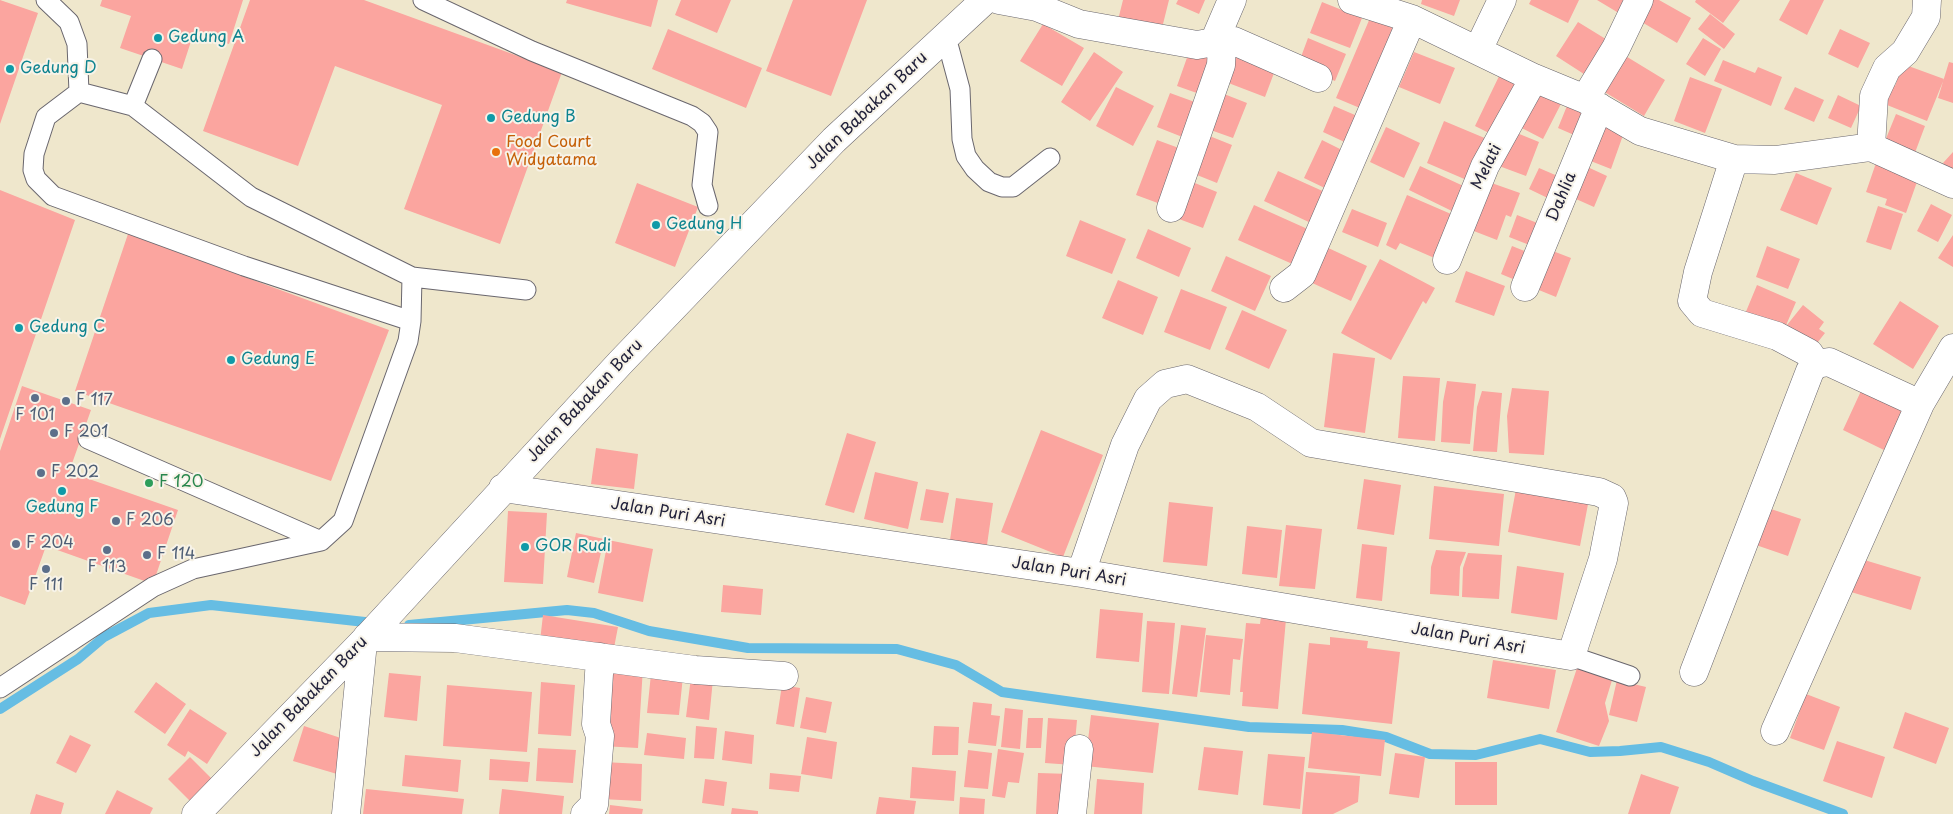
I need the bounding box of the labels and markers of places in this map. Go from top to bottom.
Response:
place label: Gedung A [168,28,244,48]
marker: Gedung A [152,32,164,44]
place label: Gedung D [20,59,97,79]
marker: Gedung D [4,63,16,75]
place label: Gedung B [501,108,575,128]
marker: Gedung B [485,112,497,124]
place label: Food Court Widyatama [506,133,597,171]
marker: Food Court Widyatama [490,146,502,158]
place label: Gedung H [666,215,742,235]
marker: Gedung H [650,219,662,231]
place label: Gedung C [29,318,105,338]
marker: Gedung C [13,322,25,334]
place label: Gedung E [241,350,315,370]
marker: Gedung E [225,354,237,366]
place label: F 117 [76,391,113,411]
marker: F 101 [29,392,41,404]
marker: F 117 [60,395,72,407]
place label: F 101 [15,406,55,426]
place label: F 201 [64,423,108,443]
marker: F 201 [48,427,60,439]
place label: F 202 [51,463,99,483]
marker: F 202 [35,467,47,479]
place label: F 120 [159,473,203,493]
marker: F 120 [143,477,155,489]
marker: Gedung F [56,485,68,497]
place label: Gedung F [25,498,99,518]
place label: F 206 [126,511,174,531]
marker: F 206 [110,515,122,527]
place label: F 204 [26,534,74,554]
place label: GOR Rudi [535,537,611,557]
marker: F 204 [10,538,22,550]
marker: GOR Rudi [519,541,531,553]
marker: F 113 [101,544,113,556]
place label: F 114 [157,545,195,565]
marker: F 114 [141,549,153,561]
place label: F 113 [88,558,126,578]
marker: F 111 [40,563,52,575]
place label: F 111 [29,576,63,596]

